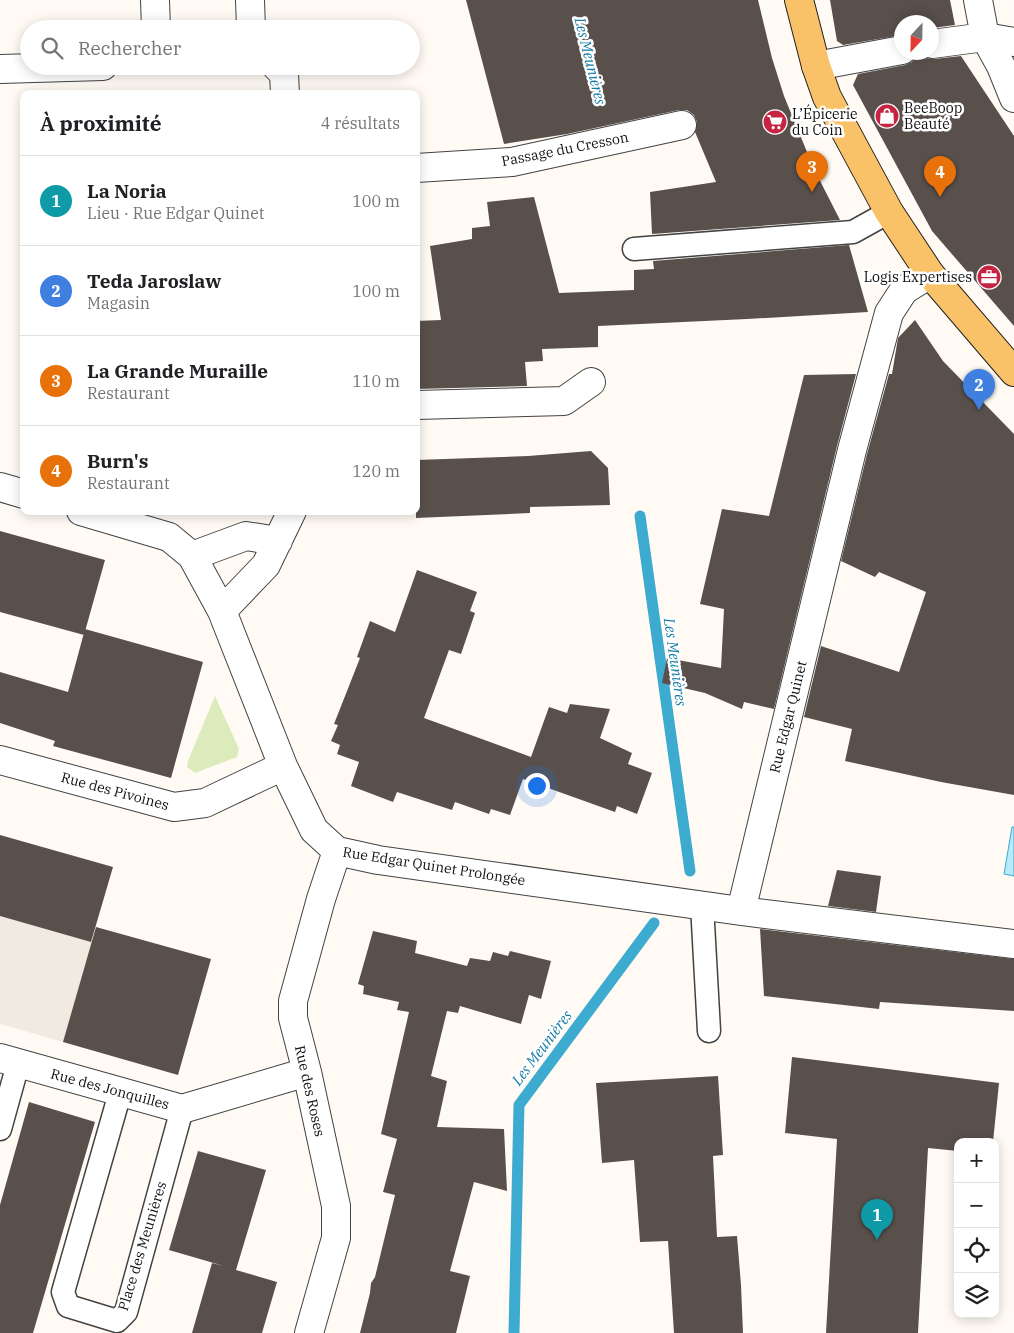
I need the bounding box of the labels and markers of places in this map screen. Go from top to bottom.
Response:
place label: BeeBoop Beauté [904,99,962,133]
shop icon: BeeBoop Beauté [874,103,900,129]
place label: L’Épicerie du Coin [792,104,858,139]
supermarket icon: L’Épicerie du Coin [762,109,788,135]
pin: 3 [796,151,828,192]
pin: 4 [924,156,956,197]
office icon: Logis Expertises [976,264,1002,290]
place label: Logis Expertises [864,268,972,286]
pin: 2 [963,369,995,410]
pin: 1 [861,1199,893,1240]

